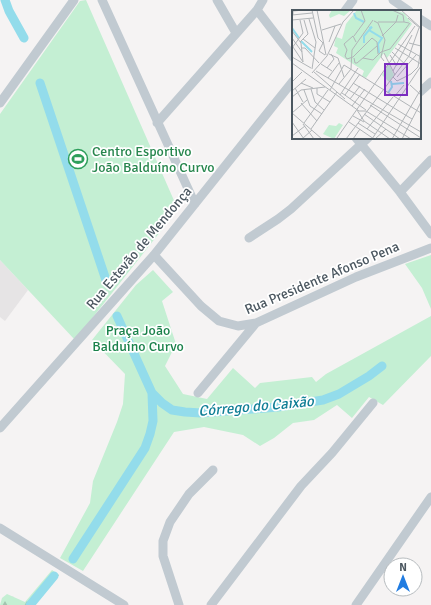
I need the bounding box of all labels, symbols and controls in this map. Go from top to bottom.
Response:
inset map [292,10,421,139]
place label: Centro Esportivo João Balduíno Curvo [92,143,214,176]
sports icon: Centro Esportivo João Balduíno Curvo [67,148,89,170]
street label: Rua Estevão de Mendonça [83,183,195,313]
street label: Rua Presidente Afonso Pena [242,238,402,318]
park label: Praça João Balduíno Curvo [92,322,184,355]
water label: Córrego do Caixão [198,392,316,420]
north arrow [383,557,423,597]
text: N [399,561,407,574]

